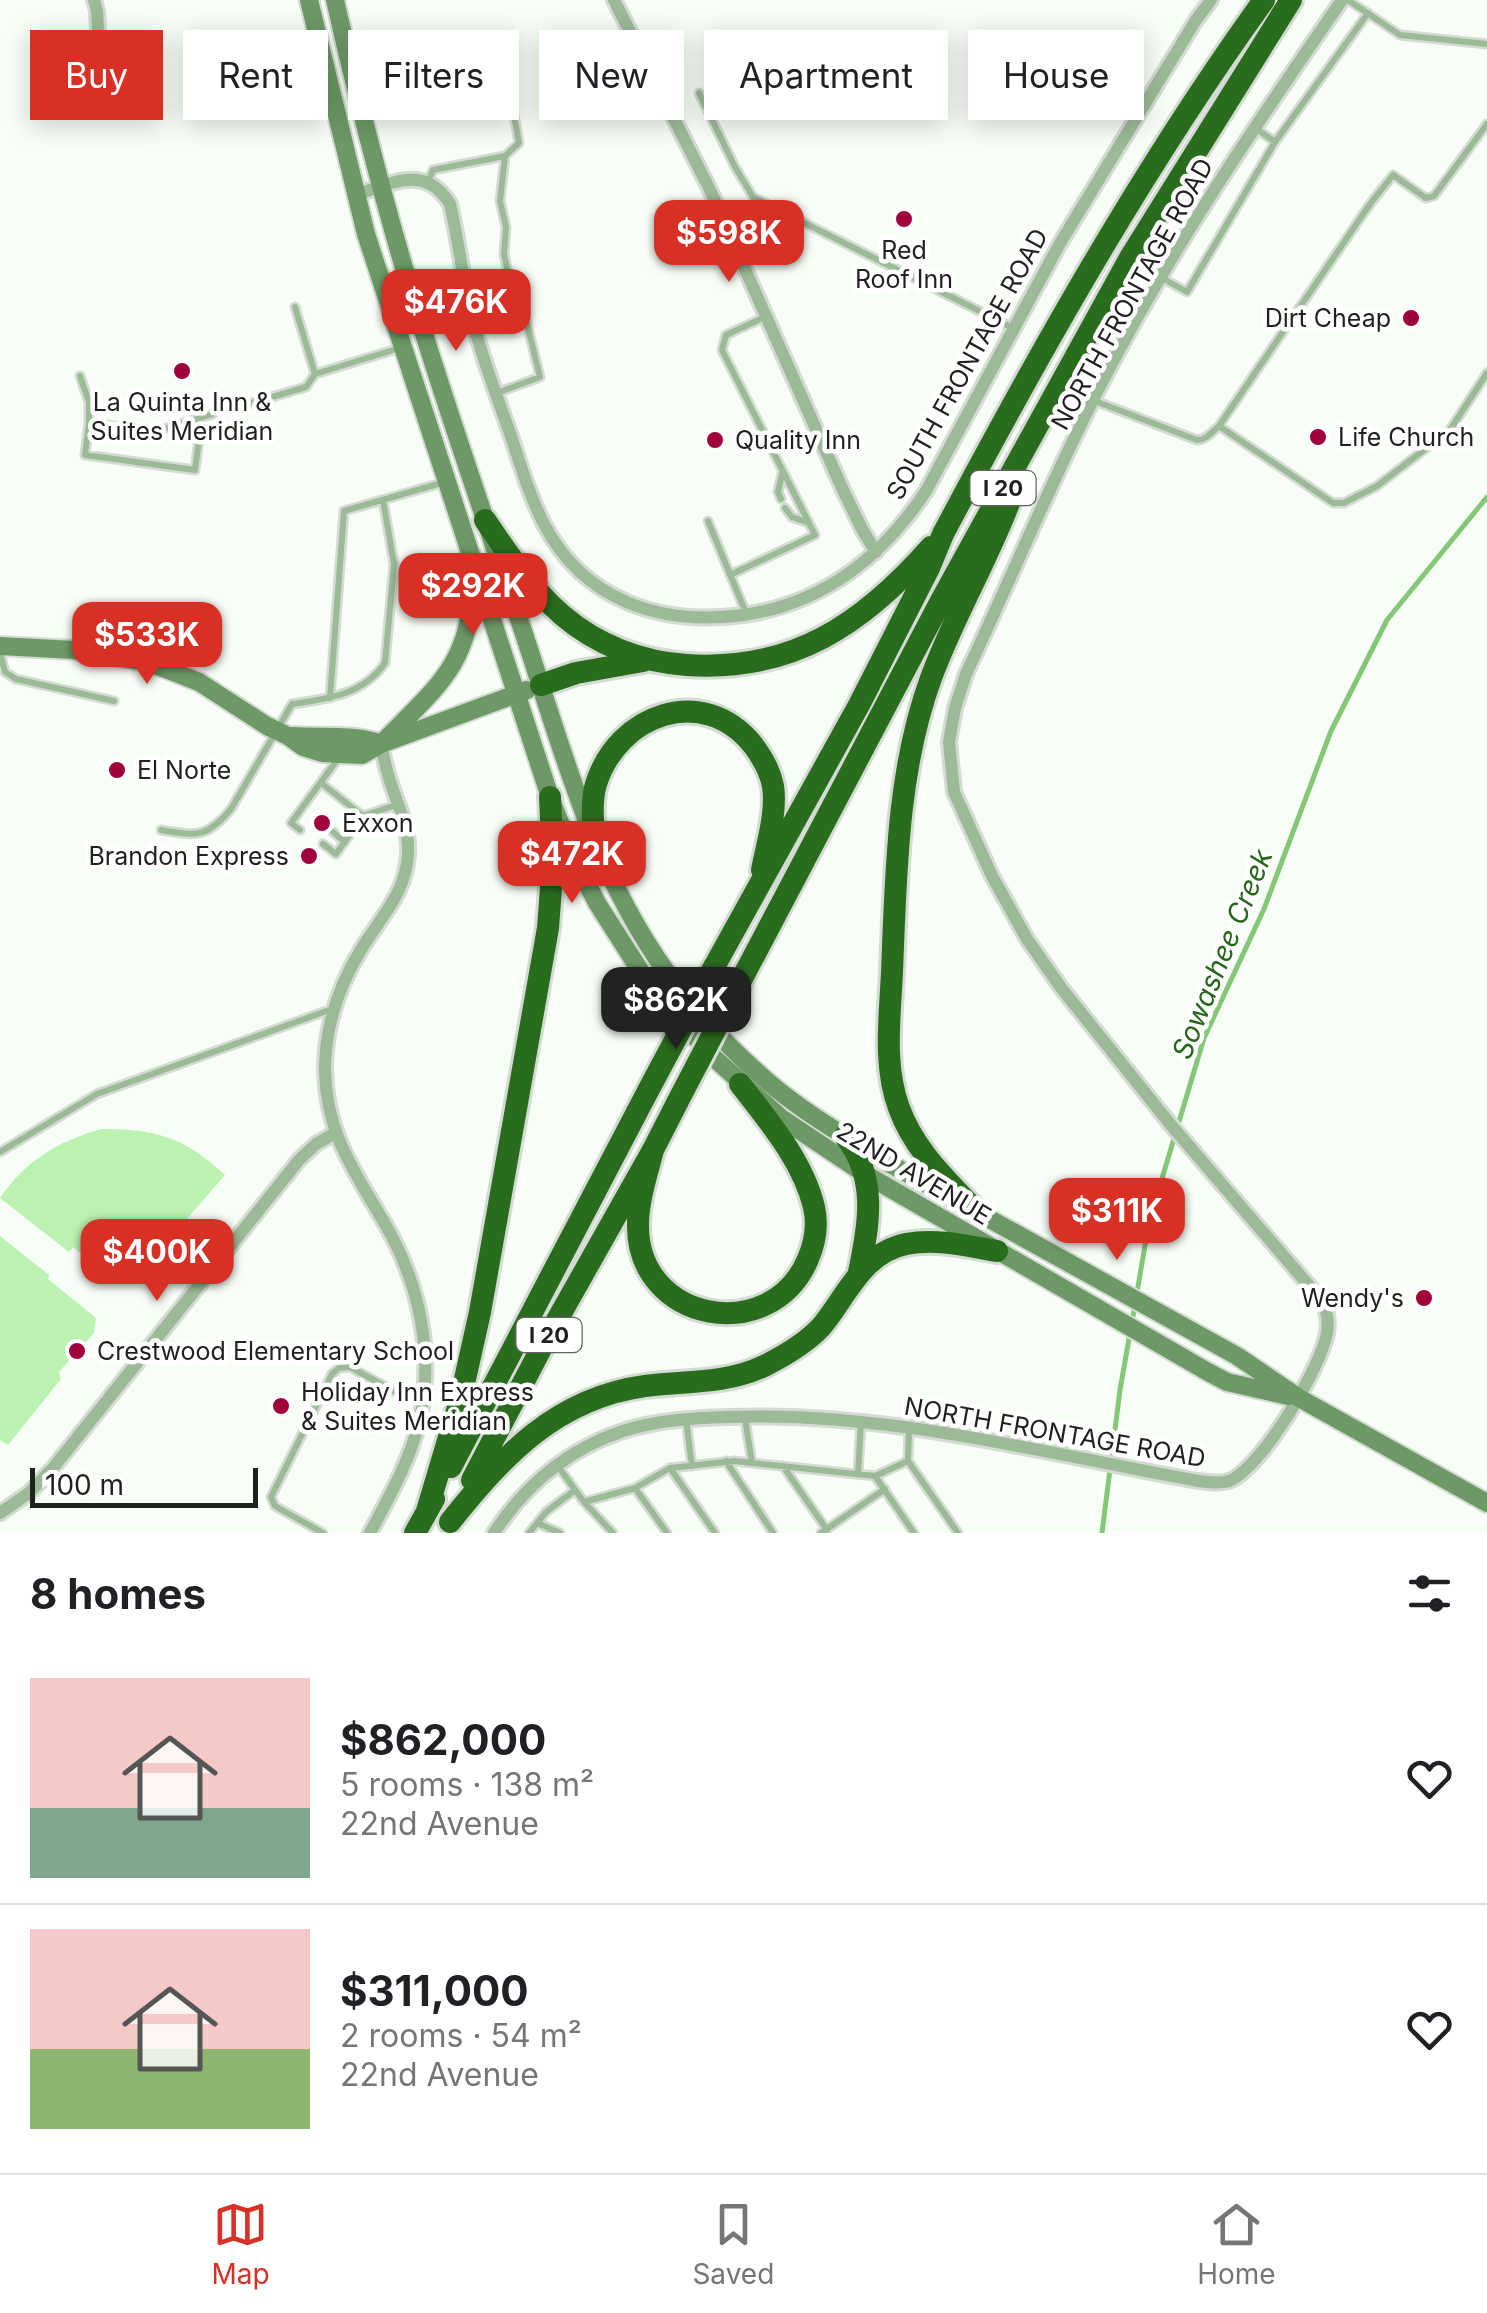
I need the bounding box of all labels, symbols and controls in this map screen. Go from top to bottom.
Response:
chip: Buy [30,30,163,120]
chip: Rent [183,30,328,120]
chip: Filters [348,30,519,120]
chip: New [539,30,684,120]
chip: Apartment [704,30,948,120]
chip: House [968,30,1144,120]
street label: NORTH FRONTAGE ROAD [1045,153,1219,435]
pin: $598K [659,200,799,285]
marker: Red Roof Inn [893,208,915,230]
text: $598K [676,213,782,252]
street label: SOUTH FRONTAGE ROAD [880,223,1054,505]
place label: Red Roof Inn [855,235,953,294]
pin: $476K [386,269,526,354]
text: $476K [404,282,508,321]
place label: Dirt Cheap [1265,303,1391,333]
marker: Dirt Cheap [1400,307,1422,329]
marker: La Quinta Inn & Suites Meridian [171,360,193,382]
place label: La Quinta Inn & Suites Meridian [91,387,273,446]
place label: Life Church [1338,422,1474,452]
place label: Quality Inn [735,425,861,455]
marker: Life Church [1307,426,1329,448]
marker: Quality Inn [704,429,726,451]
road number: I 20 [970,471,1036,505]
pin: $292K [403,553,543,638]
text: $292K [420,566,526,605]
pin: $533K [77,602,217,687]
text: $533K [94,615,200,654]
place label: El Norte [137,755,231,785]
marker: El Norte [106,759,128,781]
place label: Exxon [342,808,414,838]
marker: Exxon [311,812,333,834]
pin: $472K [502,821,642,906]
text: $472K [520,834,624,873]
place label: Brandon Express [88,841,289,871]
water label: Sowashee Creek [1164,843,1280,1064]
marker: Brandon Express [298,845,320,867]
pin: $862K [606,967,746,1052]
text: $862K [623,980,729,1019]
street label: 22ND AVENUE [831,1115,997,1231]
pin: $311K [1047,1178,1187,1263]
text: $311K [1071,1191,1163,1230]
pin: $400K [87,1219,227,1304]
text: $400K [103,1232,211,1271]
place label: Wendy's [1301,1283,1404,1313]
marker: Wendy's [1413,1287,1435,1309]
road number: I 20 [516,1318,582,1352]
place label: Crestwood Elementary School [97,1336,454,1366]
marker: Crestwood Elementary School [66,1340,88,1362]
place label: Holiday Inn Express & Suites Meridian [301,1377,534,1436]
street label: NORTH FRONTAGE ROAD [902,1391,1208,1473]
marker: Holiday Inn Express & Suites Meridian [270,1395,292,1417]
scale bar [30,1463,258,1508]
text: 100 m [45,1468,124,1502]
icon: filters [1402,1566,1457,1621]
text: 8 homes [30,1568,206,1619]
text: $862,000 [340,1714,546,1765]
icon: home [110,1718,230,1838]
icon: heart [1402,1751,1457,1806]
text: 5 rooms · 138 m² [340,1765,594,1804]
text: 22nd Avenue [340,1804,539,1843]
text: $311,000 [340,1965,529,2016]
icon: home [110,1969,230,2089]
icon: heart [1402,2002,1457,2057]
text: 2 rooms · 54 m² [340,2016,582,2055]
text: 22nd Avenue [340,2055,539,2094]
tab: Map [211,2197,270,2291]
tab: Saved [692,2197,774,2291]
tab: Home [1197,2197,1276,2291]

